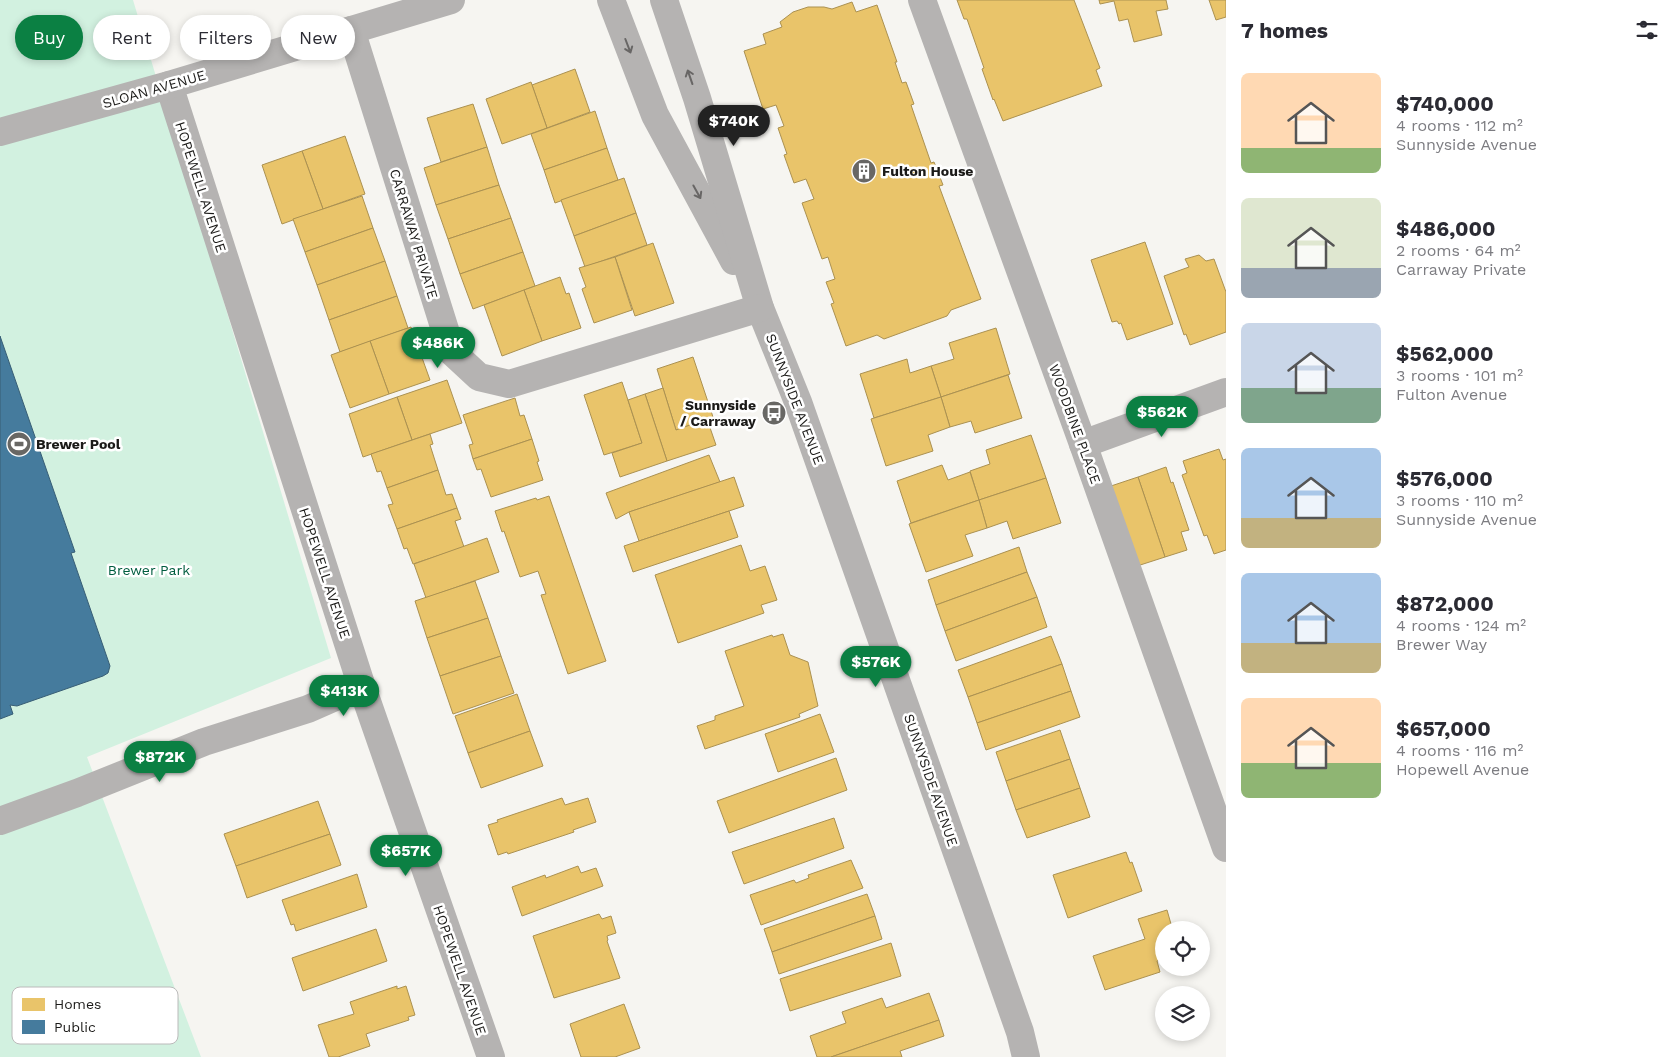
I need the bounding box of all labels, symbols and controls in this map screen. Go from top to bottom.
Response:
chip: Buy [15,15,83,60]
chip: Rent [93,15,170,60]
chip: Filters [180,15,271,60]
chip: New [281,15,355,60]
icon: filters [1633,16,1661,44]
text: 7 homes [1241,18,1328,43]
one-way arrow [624,37,633,53]
street label: SLOAN AVENUE [101,67,207,111]
one-way arrow [685,69,695,85]
text: $740,000 [1396,91,1494,116]
icon: home [1281,93,1341,153]
pin: $740K [699,104,769,147]
text: $740K [709,111,759,130]
text: 4 rooms · 112 m² [1396,116,1523,135]
street label: HOPEWELL AVENUE [172,120,230,255]
text: Sunnyside Avenue [1396,135,1537,154]
building icon: Fulton House [851,158,877,184]
place label: Fulton House [882,163,973,179]
street label: CARRAWAY PRIVATE [387,167,441,301]
one-way arrow [692,185,702,200]
text: $486,000 [1396,216,1496,241]
icon: home [1281,218,1341,278]
text: 2 rooms · 64 m² [1396,241,1521,260]
text: Carraway Private [1396,260,1526,279]
pin: $486K [403,326,473,369]
street label: SUNNYSIDE AVENUE [763,331,827,467]
text: $486K [412,333,464,352]
text: $562,000 [1396,341,1494,366]
icon: home [1281,343,1341,403]
street label: WOODBINE PLACE [1046,362,1104,486]
text: 3 rooms · 101 m² [1396,366,1523,385]
text: Fulton Avenue [1396,385,1507,404]
pin: $562K [1127,396,1197,438]
place label: Sunnyside / Carraway [680,397,756,429]
bus stop icon: Sunnyside / Carraway [761,400,787,426]
text: $562K [1137,402,1187,421]
sports icon: Brewer Pool [6,431,32,457]
place label: Brewer Pool [36,436,121,452]
text: $576,000 [1396,466,1493,491]
icon: home [1281,468,1341,528]
text: 3 rooms · 110 m² [1396,491,1523,510]
street label: HOPEWELL AVENUE [296,506,354,641]
text: Sunnyside Avenue [1396,510,1537,529]
park label: Brewer Park [108,562,190,578]
text: $872,000 [1396,591,1494,616]
icon: home [1281,593,1341,653]
text: 4 rooms · 124 m² [1396,616,1526,635]
text: Brewer Way [1396,635,1487,654]
pin: $576K [841,646,911,688]
text: $576K [851,652,901,671]
pin: $413K [309,674,379,717]
text: $413K [320,681,368,700]
street label: SUNNYSIDE AVENUE [901,712,961,848]
text: $657,000 [1396,716,1491,741]
icon: home [1281,718,1341,778]
pin: $872K [125,740,195,783]
text: 4 rooms · 116 m² [1396,741,1523,760]
text: $872K [135,747,185,766]
text: Hopewell Avenue [1396,760,1529,779]
pin: $657K [371,834,441,877]
text: $657K [381,841,431,860]
street label: HOPEWELL AVENUE [430,903,490,1037]
map controls [1155,921,1210,1041]
button: locate [1155,921,1210,976]
button: layers [1155,986,1210,1041]
legend [12,987,178,1044]
text: Homes [54,996,101,1012]
text: Public [54,1019,96,1035]

